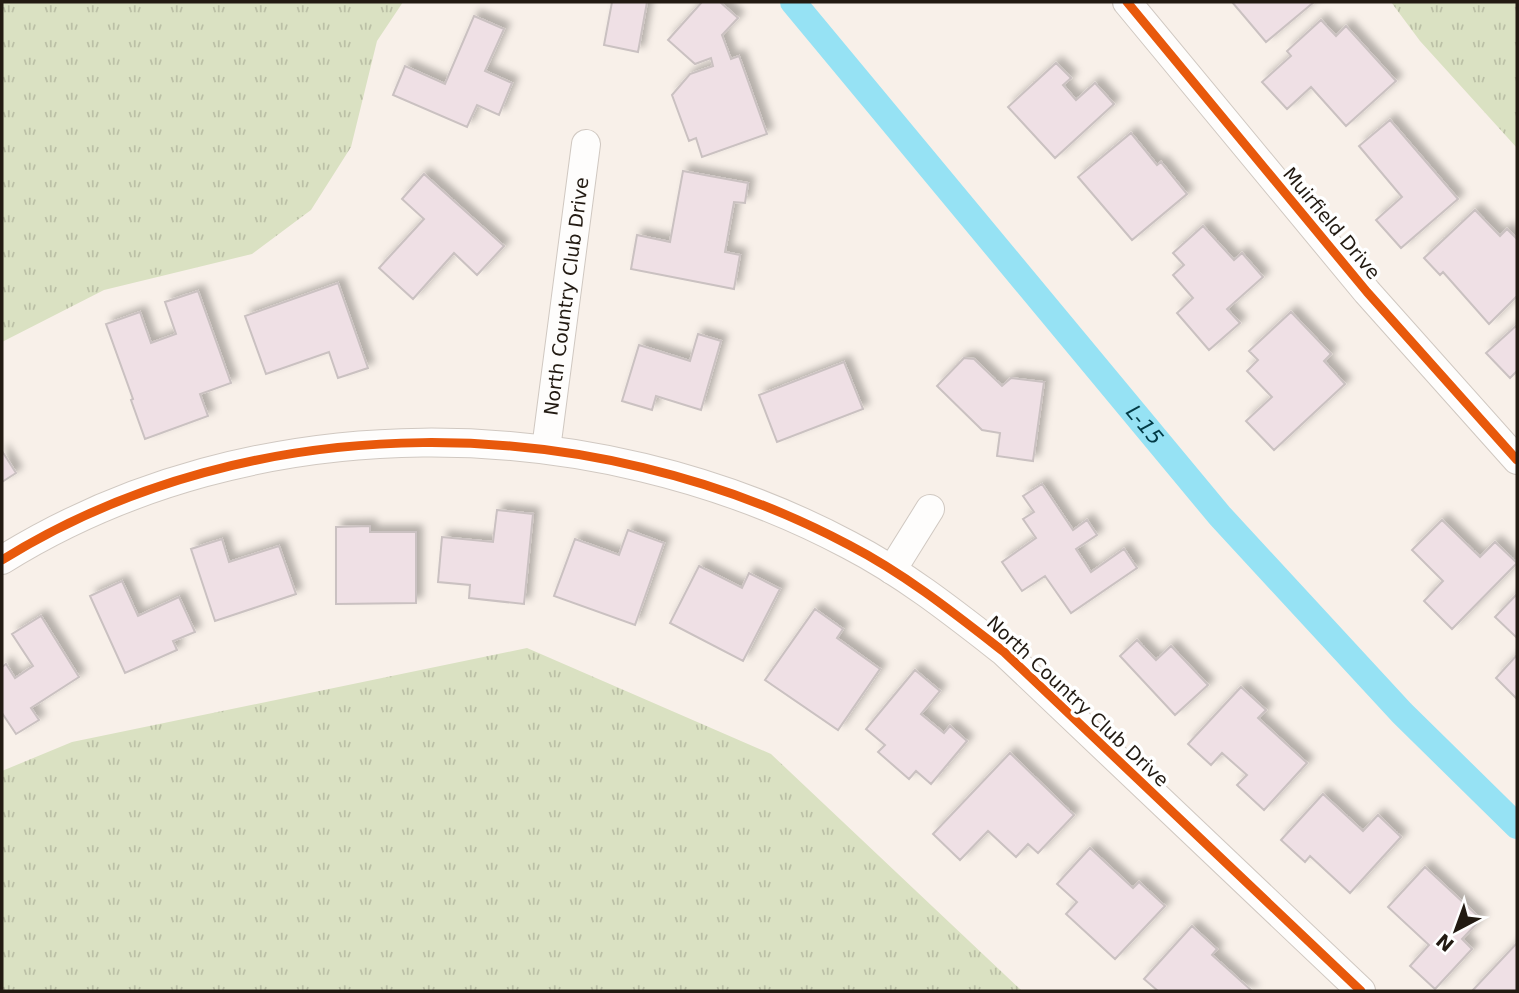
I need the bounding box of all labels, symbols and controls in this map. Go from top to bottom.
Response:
street label: Muirfield Drive [1279,163,1385,283]
street label: North Country Club Drive [540,176,593,417]
water label: L-15 [1121,400,1168,450]
street label: North Country Club Drive [983,611,1173,791]
north arrow [1421,895,1491,965]
text: N [1432,929,1458,956]

